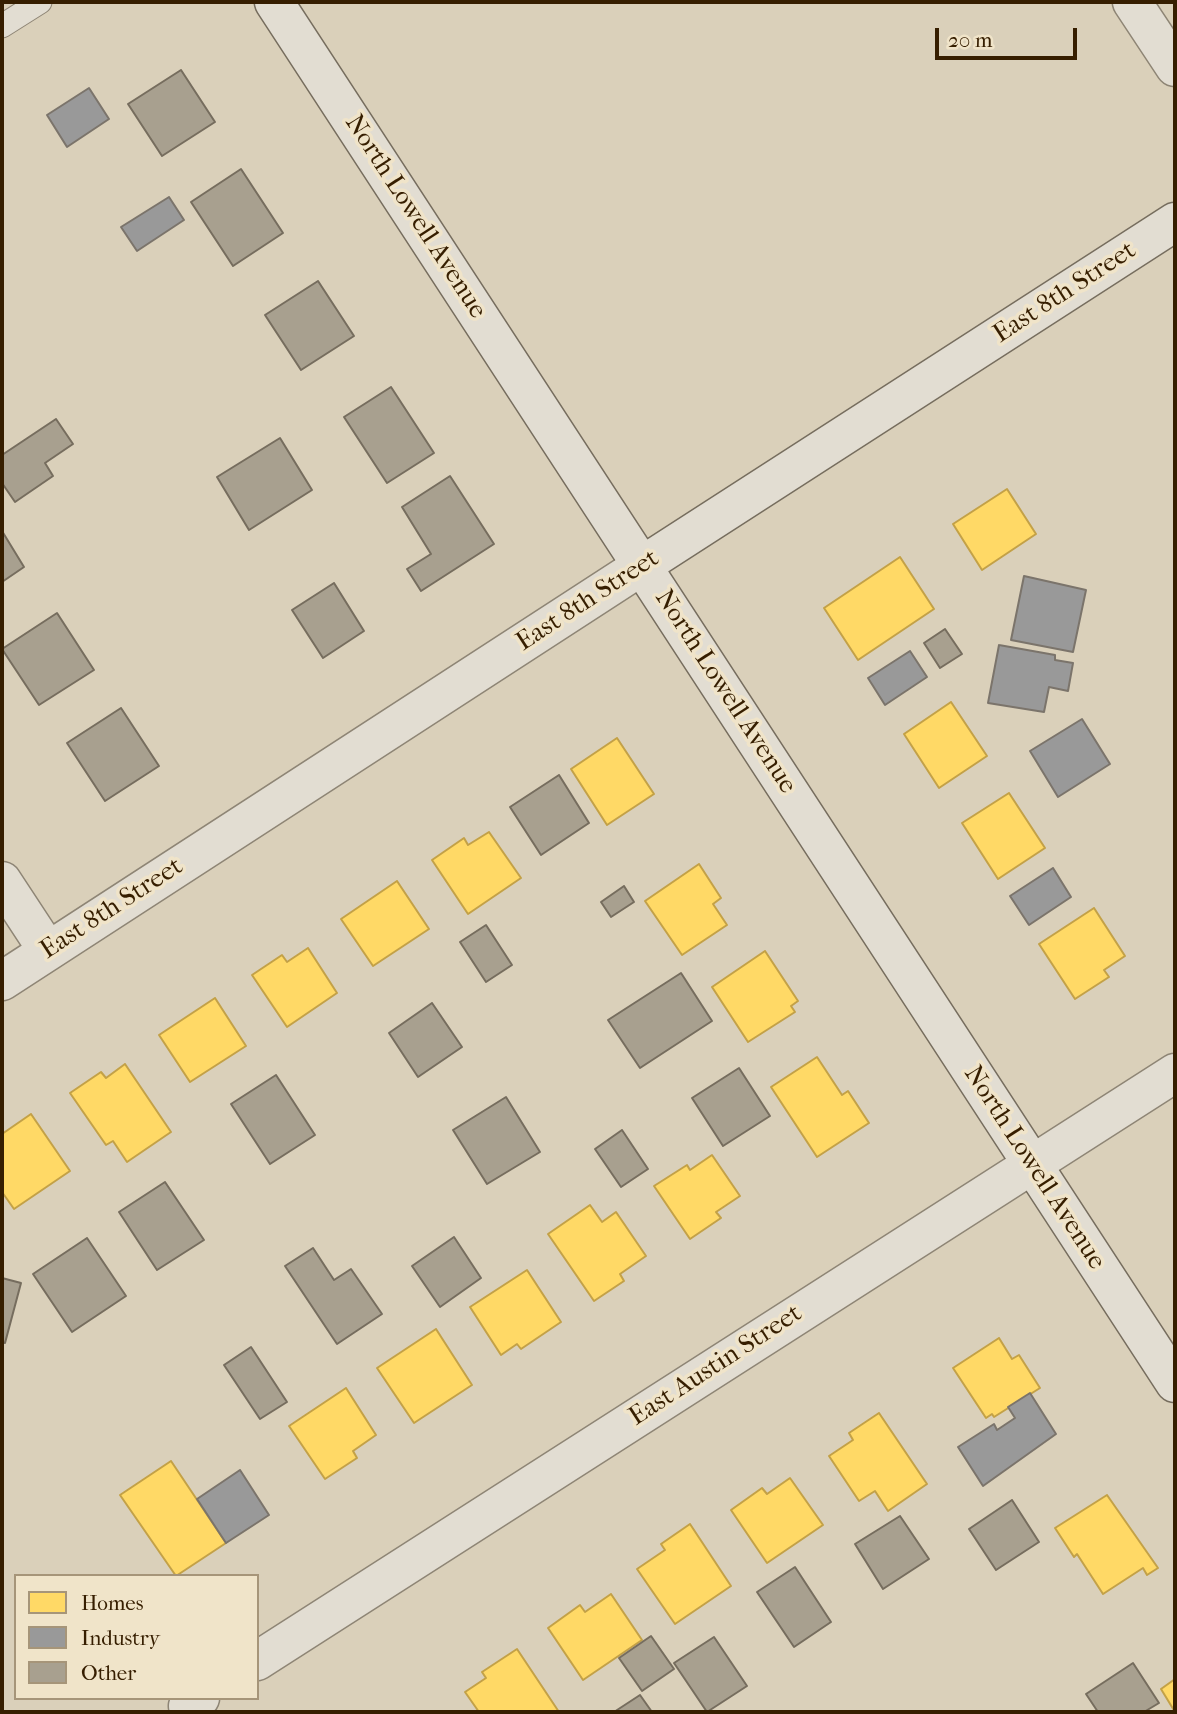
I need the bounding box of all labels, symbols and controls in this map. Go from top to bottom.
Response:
scale bar [939,14,1081,58]
text: 20 m [948,28,992,52]
street label: North Lowell Avenue [337,109,493,325]
street label: East 8th Street [988,235,1142,351]
street label: East 8th Street [511,543,665,659]
street label: North Lowell Avenue [647,584,803,800]
street label: East 8th Street [35,851,189,967]
street label: North Lowell Avenue [956,1060,1112,1276]
street label: East Austin Street [624,1299,808,1433]
legend [14,1574,259,1700]
text: Homes [81,1591,143,1615]
text: Industry [81,1626,160,1650]
text: Other [81,1661,136,1685]

